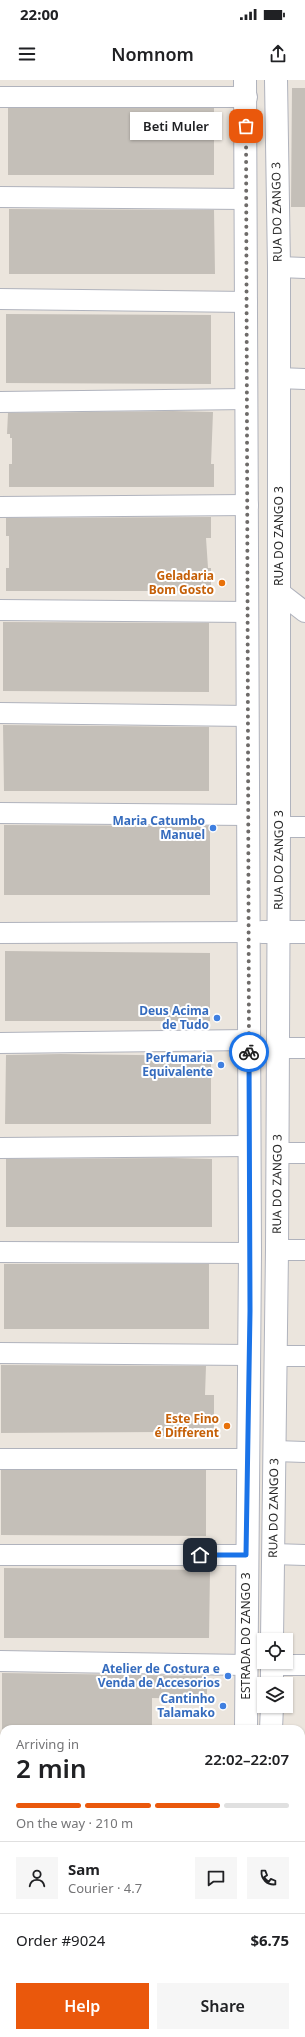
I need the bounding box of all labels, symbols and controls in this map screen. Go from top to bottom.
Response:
text: 22:00 [20,4,59,24]
text: Nomnom [111,42,194,66]
icon: menu [16,43,38,65]
icon: share [267,43,289,65]
pin [229,109,263,143]
callout: Beti Muler [130,112,222,140]
icon: bag [235,115,257,137]
text: Beti Muler [143,117,209,135]
street label: RUA DO ZANGO 3 [267,162,286,262]
street label: RUA DO ZANGO 3 [270,486,287,586]
place label: Geladaria Bom Gosto [149,567,214,598]
marker: Geladaria Bom Gosto [217,578,227,588]
street label: RUA DO ZANGO 3 [270,810,287,910]
place label: Maria Catumbo Manuel [113,812,205,843]
marker: Maria Catumbo Manuel [208,823,218,833]
place label: Deus Acima de Tudo [139,1002,209,1033]
marker: Deus Acima de Tudo [212,1013,222,1023]
courier [229,1032,269,1072]
icon: bike [238,1041,260,1063]
place label: Perfumaria Equivalente [142,1049,213,1080]
marker: Perfumaria Equivalente [216,1060,226,1070]
street label: RUA DO ZANGO 3 [268,1134,286,1234]
place label: Este Fino é Different [155,1410,219,1441]
marker: Este Fino é Different [222,1421,232,1431]
street label: RUA DO ZANGO 3 [264,1458,282,1558]
pin [183,1538,217,1572]
icon: home [189,1544,211,1566]
street label: ESTRADA DO ZANGO 3 [237,1572,254,1700]
map controls [257,1633,293,1713]
button: locate [257,1633,293,1669]
place label: Atelier de Costura e Venda de Accesorios [98,1660,220,1691]
marker: Atelier de Costura e Venda de Accesorios [223,1671,233,1681]
button: layers [257,1677,293,1713]
place label: Cantinho Talamako [157,1690,215,1721]
marker: Cantinho Talamako [218,1701,228,1711]
text: Arriving in [16,1735,79,1753]
text: 22:02–22:07 [205,1749,289,1769]
text: 2 min [16,1750,87,1786]
text: On the way · 210 m [16,1814,133,1832]
button: person [16,1857,58,1899]
button: chat [195,1857,237,1899]
button: phone [247,1857,289,1899]
text: Sam [68,1859,100,1879]
text: Courier · 4.7 [68,1879,142,1897]
text: Order #9024 [16,1930,105,1950]
text: $6.75 [250,1930,289,1950]
button: Help [16,1983,149,2029]
button: Share [157,1983,289,2029]

